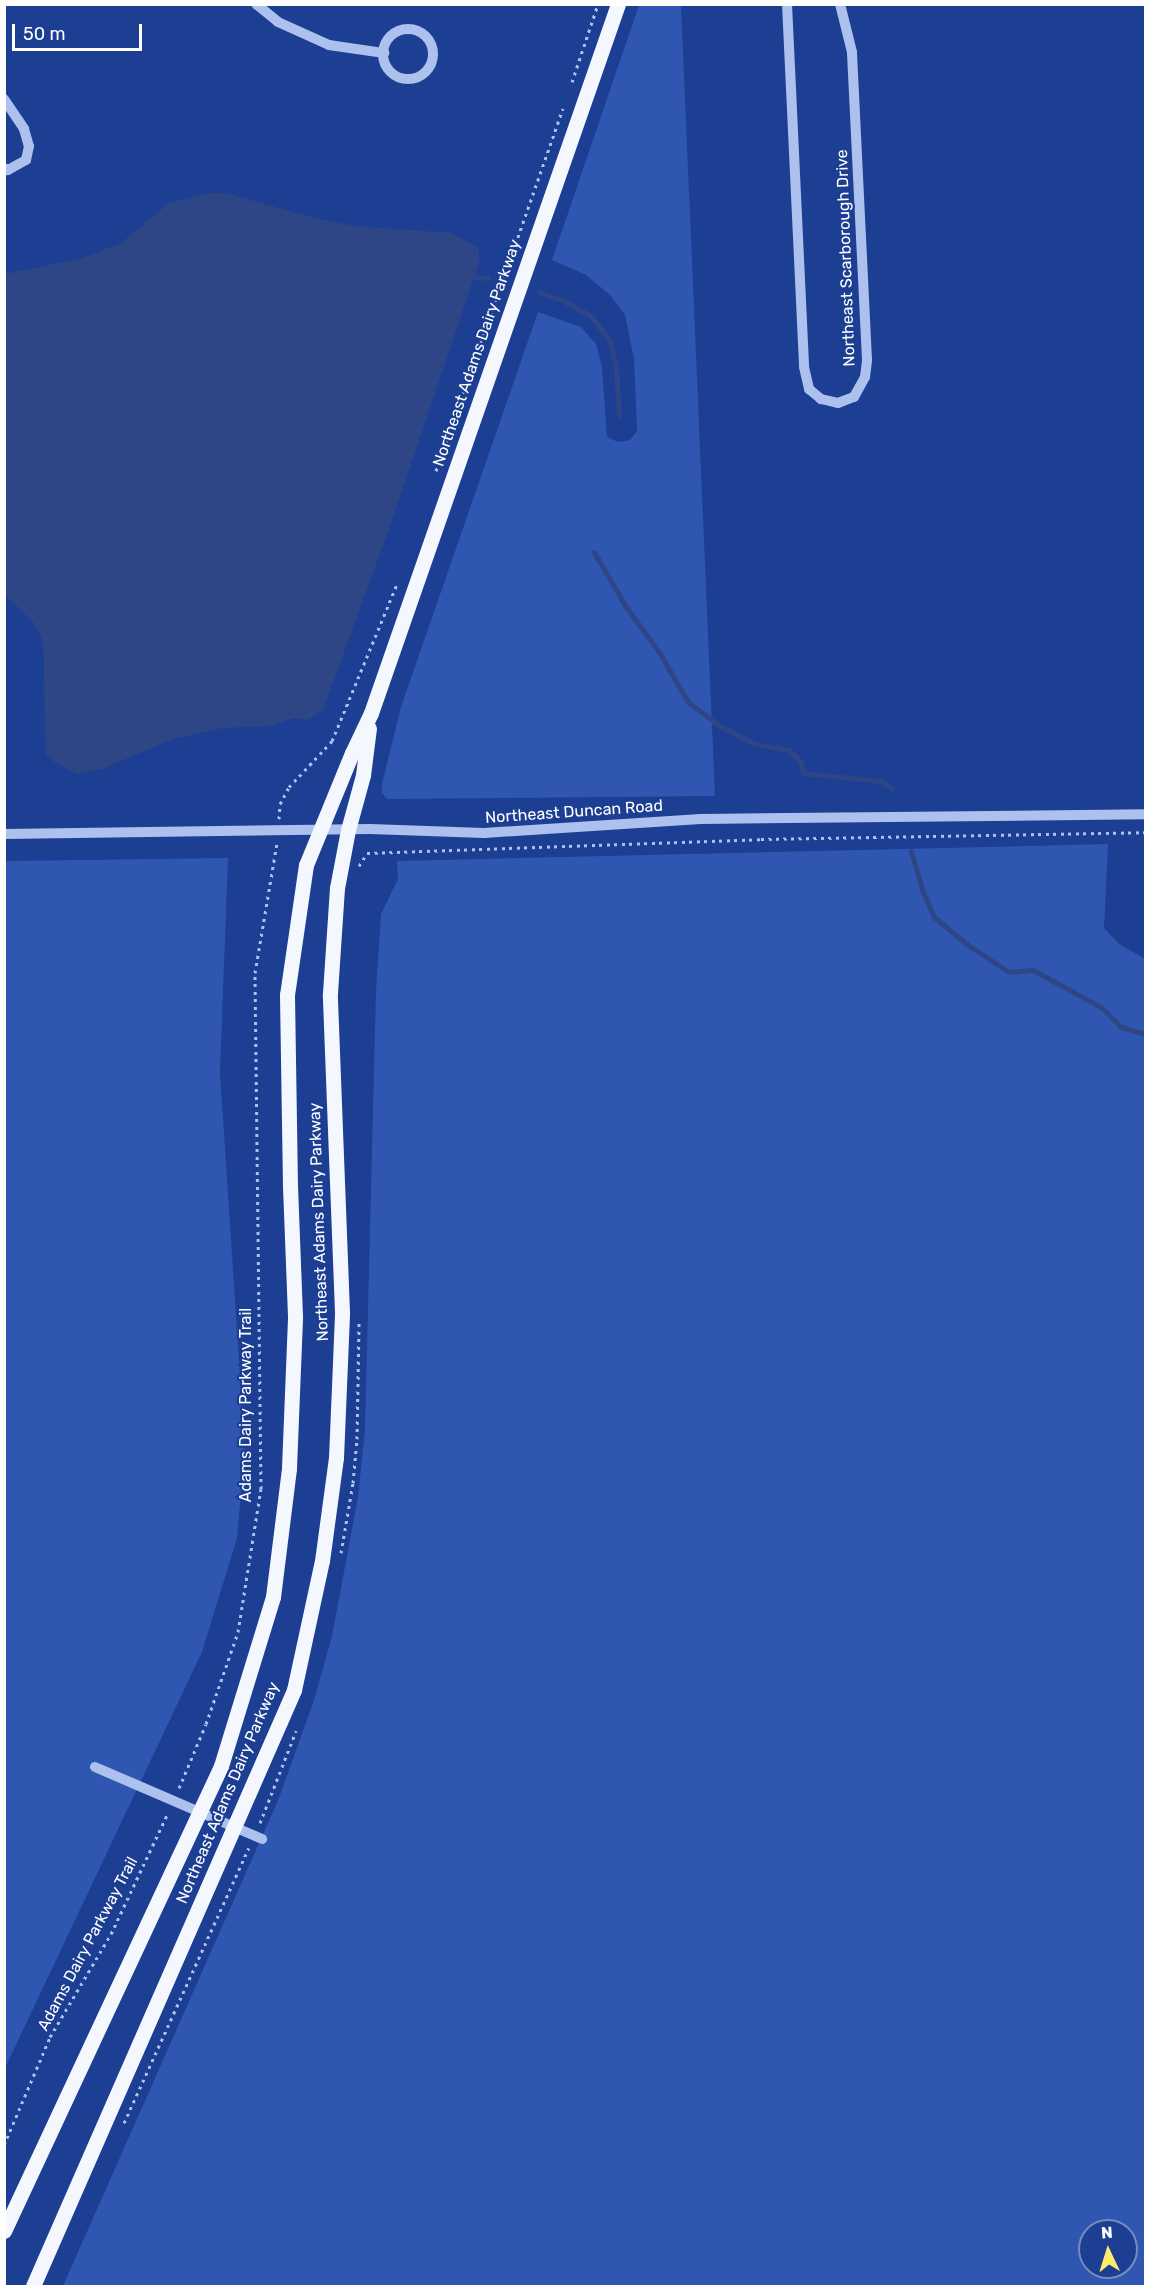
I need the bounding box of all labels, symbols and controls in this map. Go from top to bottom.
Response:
scale bar [15,12,146,50]
text: 50 m [23,23,66,45]
street label: Northeast Scarborough Drive [833,149,859,367]
street label: Northeast Adams Dairy Parkway [429,237,525,469]
street label: Northeast Duncan Road [485,796,663,828]
street label: Northeast Adams Dairy Parkway [305,1102,333,1342]
street label: Adams Dairy Parkway Trail [236,1307,256,1503]
street label: Northeast Adams Dairy Parkway [172,1679,284,1907]
street label: Adams Dairy Parkway Trail [34,1853,142,2035]
north arrow [1078,2219,1138,2279]
text: N [1100,2223,1113,2242]

